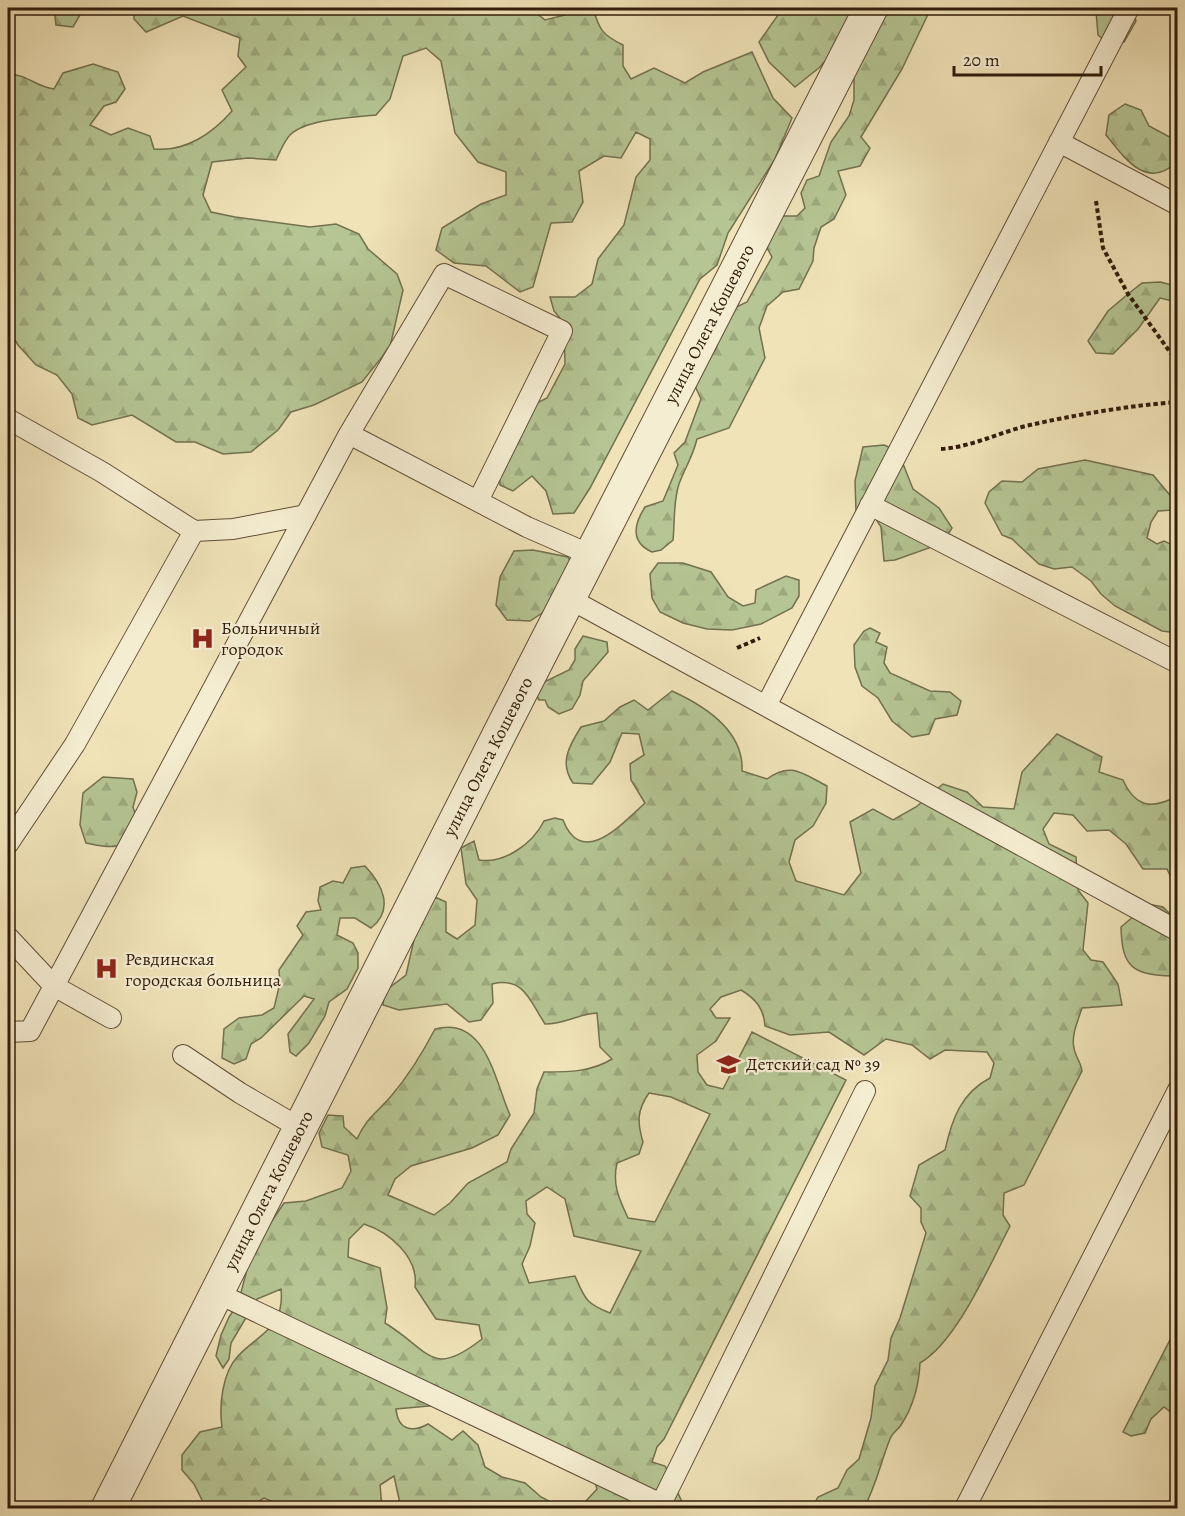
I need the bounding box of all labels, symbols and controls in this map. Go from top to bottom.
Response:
scale bar [954,39,1101,77]
text: 20 m [963,48,1000,72]
street label: улица Олега Кошевого [658,240,760,409]
place label: Больничный городок [221,616,320,661]
hospital icon: Больничный городок [190,625,216,651]
street label: улица Олега Кошевого [437,673,539,841]
place label: Ревдинская городская больница [125,947,282,992]
hospital icon: Ревдинская городская больница [94,956,120,982]
school or university icon: Детский сад № 39 [715,1051,741,1077]
place label: Детский сад № 39 [746,1052,880,1076]
street label: улица Олега Кошевого [218,1106,319,1275]

